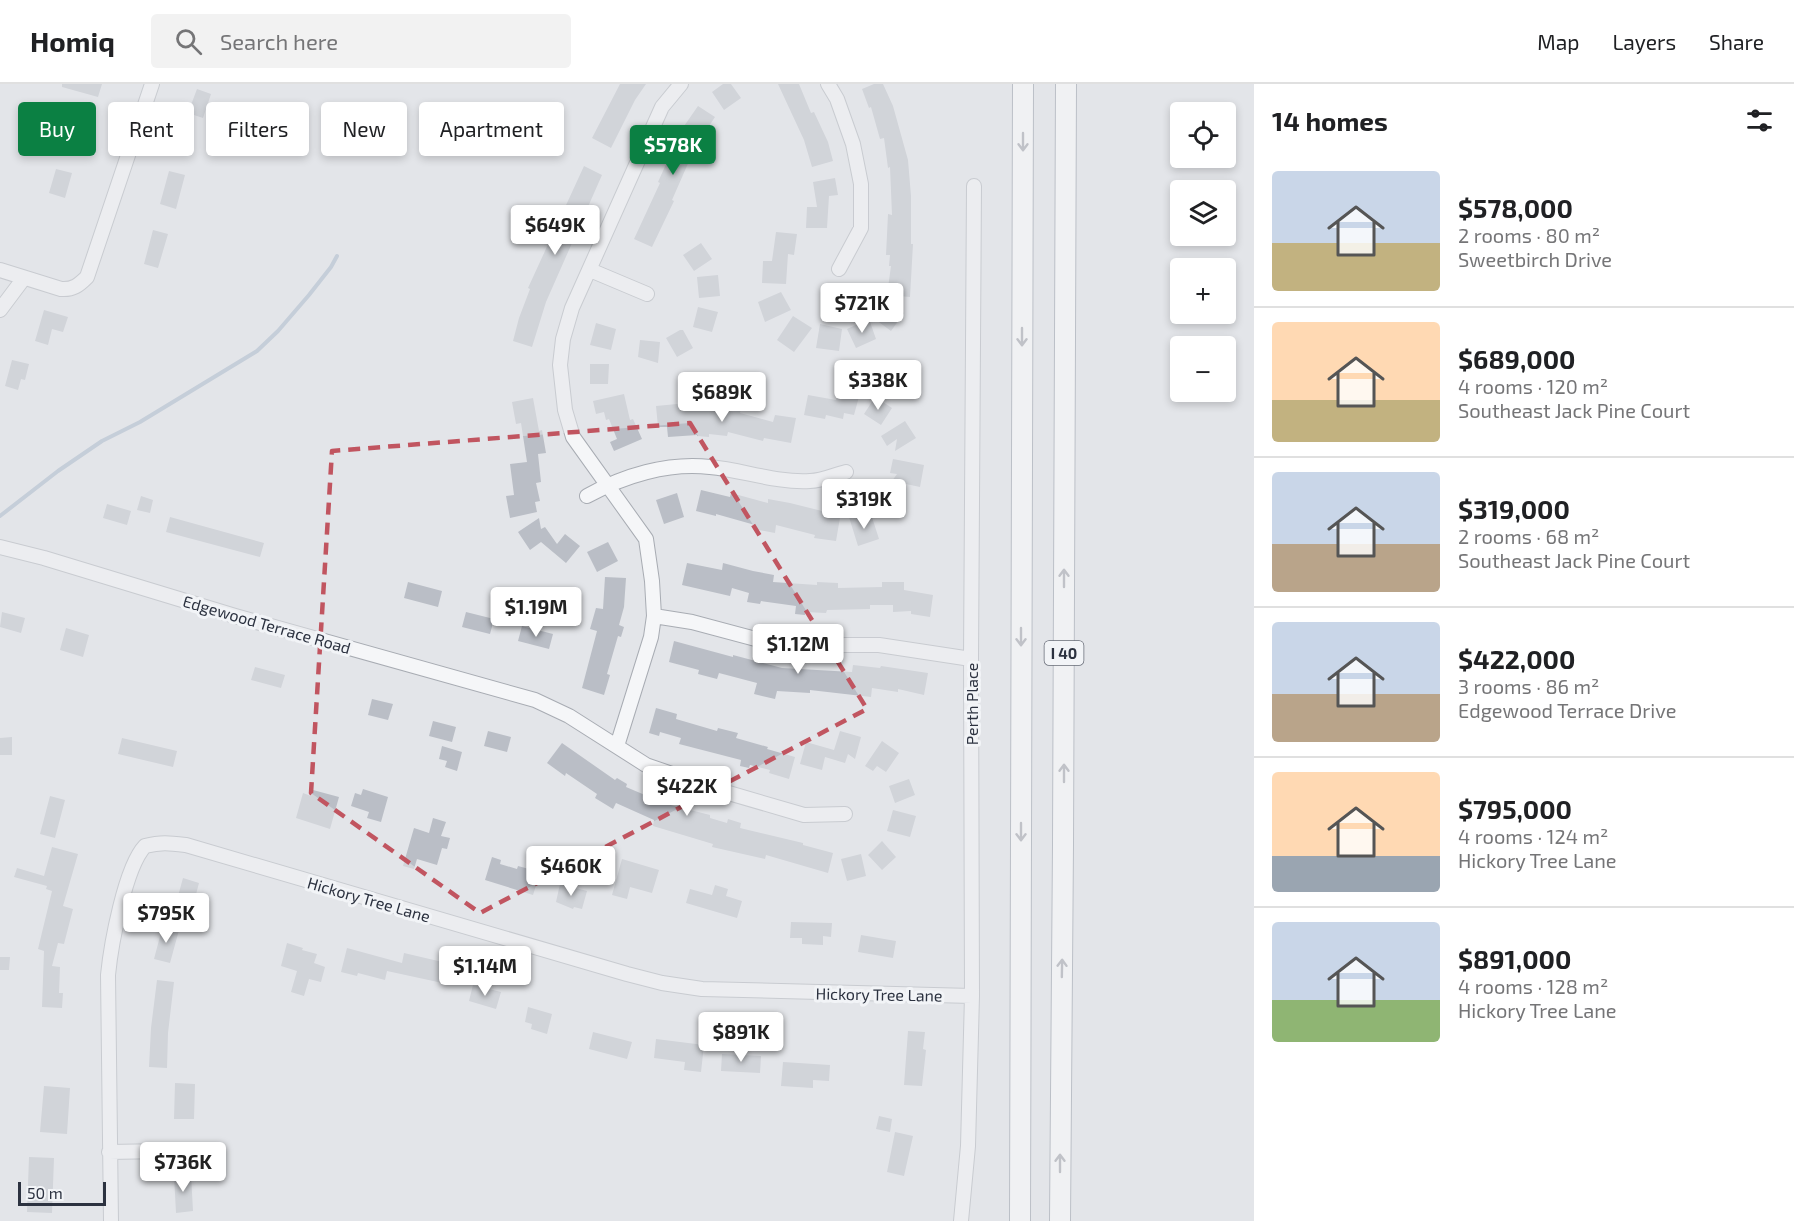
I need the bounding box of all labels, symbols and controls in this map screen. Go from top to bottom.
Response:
search box [151,14,571,68]
text: Homiq [30,24,115,58]
icon: search [172,25,205,58]
text: Search here [220,28,338,54]
text: Map [1537,29,1579,54]
text: Layers [1612,29,1676,54]
text: Share [1709,29,1764,54]
chip: Buy [18,102,96,156]
chip: Rent [108,102,194,156]
chip: Filters [206,102,309,156]
chip: New [321,102,407,156]
chip: Apartment [419,102,564,156]
map controls [1170,102,1236,402]
button: locate [1170,102,1236,168]
icon: filters [1743,104,1776,137]
text: 14 homes [1272,105,1388,136]
pin: $578K [631,125,715,176]
text: $578K [644,132,702,156]
one-way arrow [1017,132,1029,152]
button: layers [1170,180,1236,246]
text: $578,000 [1458,192,1573,223]
icon: home [1320,195,1392,267]
pin: $649K [513,205,597,256]
text: $649K [525,212,585,236]
text: 2 rooms · 80 m² [1458,223,1600,247]
text: Sweetbirch Drive [1458,247,1612,271]
button: + [1170,258,1236,324]
pin: $721K [820,283,904,334]
text: $721K [834,290,890,314]
one-way arrow [1016,327,1028,347]
button: − [1170,336,1236,402]
text: $689,000 [1458,343,1575,374]
icon: home [1320,346,1392,418]
pin: $338K [836,360,920,411]
text: $338K [848,367,908,391]
pin: $689K [680,372,764,423]
text: 4 rooms · 120 m² [1458,374,1608,398]
text: $689K [692,379,752,403]
text: Southeast Jack Pine Court [1458,398,1690,422]
pin: $319K [822,479,906,530]
text: $319K [836,486,892,510]
text: $319,000 [1458,493,1570,524]
icon: home [1320,496,1392,568]
text: 2 rooms · 68 m² [1458,524,1599,548]
text: Southeast Jack Pine Court [1458,548,1690,572]
one-way arrow [1058,568,1070,588]
pin: $1.19M [487,587,585,638]
street label: Edgewood Terrace Road [181,591,353,657]
text: $1.19M [505,594,568,618]
pin: $1.12M [749,624,847,675]
one-way arrow [1016,627,1027,647]
text: $1.12M [767,631,829,655]
road number: I 40 [1044,641,1084,665]
text: $422,000 [1458,643,1575,674]
icon: home [1320,646,1392,718]
street label: Perth Place [962,663,981,745]
text: 3 rooms · 86 m² [1458,674,1599,698]
text: Edgewood Terrace Drive [1458,698,1677,722]
one-way arrow [1058,763,1070,783]
pin: $422K [645,766,729,817]
text: $422K [657,773,717,797]
text: $795,000 [1458,793,1572,824]
icon: home [1320,796,1392,868]
one-way arrow [1015,822,1027,842]
text: 4 rooms · 124 m² [1458,824,1608,848]
pin: $460K [529,846,613,897]
text: Hickory Tree Lane [1458,848,1617,872]
text: $460K [540,853,602,877]
street label: Hickory Tree Lane [305,872,433,926]
pin: $795K [124,893,208,944]
text: $795K [137,900,195,924]
text: $891,000 [1458,943,1571,974]
pin: $1.14M [436,946,534,997]
icon: home [1320,946,1392,1018]
text: $1.14M [453,953,517,977]
one-way arrow [1056,958,1068,978]
text: 4 rooms · 128 m² [1458,974,1608,998]
street label: Hickory Tree Lane [815,983,943,1005]
text: Hickory Tree Lane [1458,998,1617,1022]
pin: $891K [699,1012,783,1063]
text: $891K [712,1019,770,1043]
pin: $736K [141,1142,225,1193]
text: $736K [154,1149,212,1173]
one-way arrow [1054,1153,1066,1173]
scale bar [18,1179,106,1206]
text: 50 m [27,1183,63,1202]

